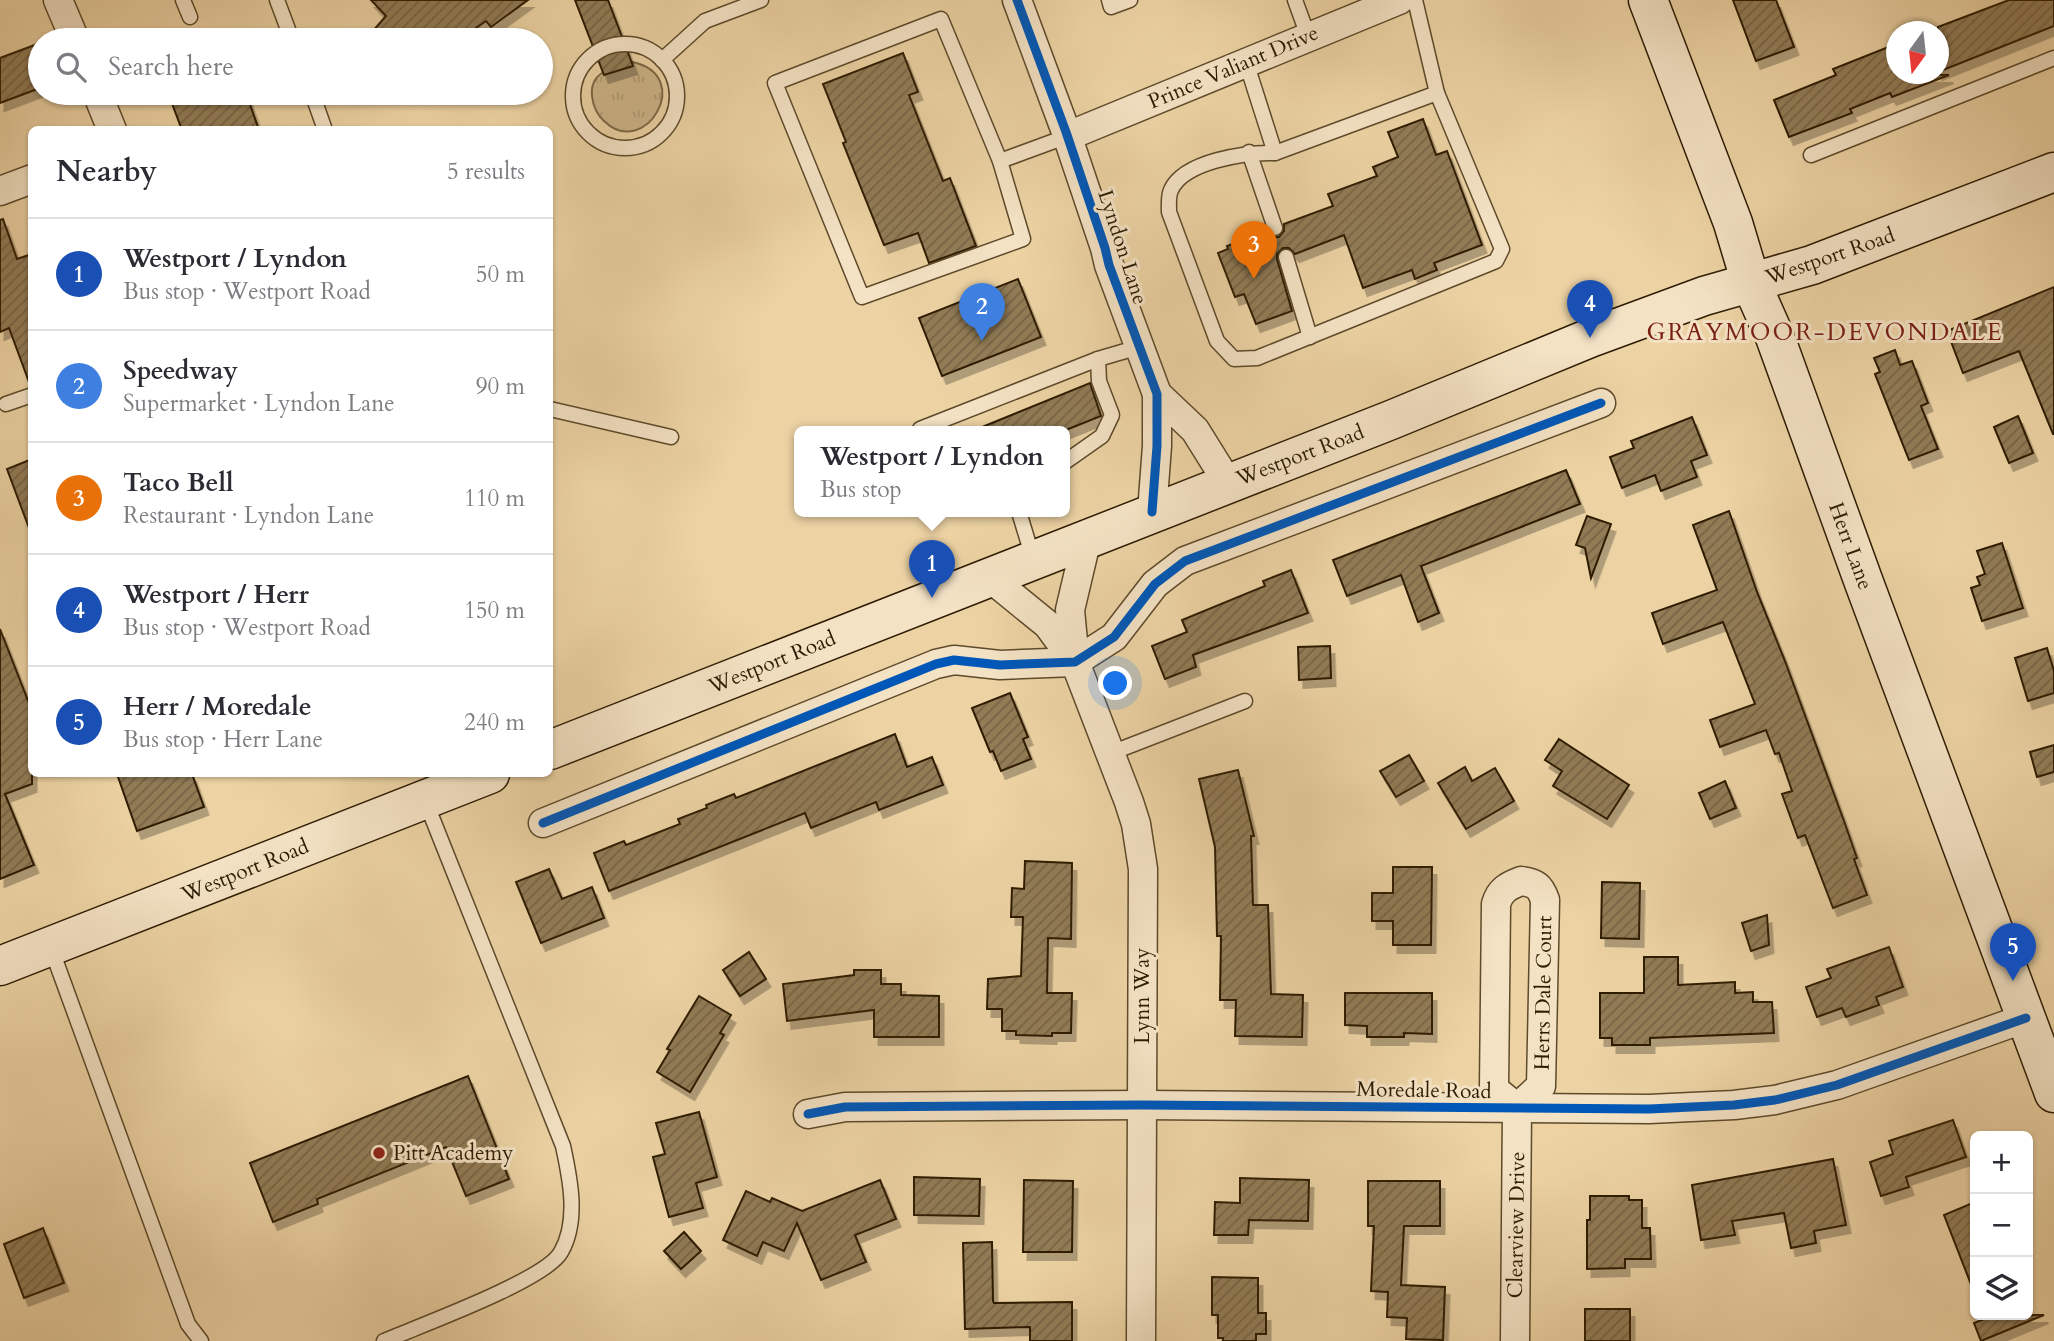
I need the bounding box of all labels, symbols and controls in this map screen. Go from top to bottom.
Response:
street label: Prince Valiant Drive [1144,18,1323,116]
north arrow [1886,21,1949,84]
search box [28,28,553,105]
icon: search [52,48,90,86]
text: Search here [108,49,234,84]
text: Nearby [56,151,157,192]
text: 5 results [447,156,525,187]
street label: Lyndon Lane [1090,186,1155,308]
pin: 3 [1231,221,1277,279]
street label: Westport Road [1761,221,1899,292]
text: Westport / Lyndon [123,241,347,276]
text: 1 [73,259,85,290]
text: 50 m [476,259,525,290]
text: Bus stop · Westport Road [123,276,371,307]
pin: 4 [1567,280,1613,338]
pin: 2 [959,283,1005,341]
district label: GRAYMOOR-DEVONDALE [1646,316,2004,349]
text: Speedway [123,353,238,388]
text: 2 [73,371,85,402]
text: 90 m [476,371,525,402]
text: Supermarket · Lyndon Lane [123,388,395,419]
street label: Westport Road [1231,418,1368,494]
popup [794,426,1070,517]
text: Westport / Lyndon [820,439,1044,474]
text: Taco Bell [123,465,234,500]
text: Bus stop [820,474,902,505]
text: 3 [73,483,85,514]
text: 110 m [464,483,525,514]
street label: Herr Lane [1821,498,1880,594]
text: Restaurant · Lyndon Lane [123,500,374,531]
pin: 1 [909,540,955,598]
text: Westport / Herr [123,577,309,612]
text: 4 [73,595,85,626]
text: 150 m [464,595,525,626]
text: Bus stop · Westport Road [123,612,371,643]
street label: Westport Road [703,624,840,702]
your location [1098,666,1132,700]
text: Herr / Moredale [123,689,312,724]
text: 5 [73,707,85,738]
text: 240 m [464,707,525,738]
text: Bus stop · Herr Lane [123,724,323,755]
street label: Westport Road [176,832,313,910]
street label: Herrs Dale Court [1528,915,1559,1071]
pin: 5 [1990,923,2036,981]
street label: Lynn Way [1128,948,1157,1044]
street label: Moredale Road [1356,1075,1492,1106]
map controls [1970,1131,2033,1320]
button: + [1970,1131,2033,1194]
place label: Pitt Academy [393,1139,513,1168]
marker: Pitt Academy [371,1145,387,1161]
street label: Clearview Drive [1501,1151,1532,1299]
button: − [1970,1194,2033,1257]
button: layers [1970,1257,2033,1320]

